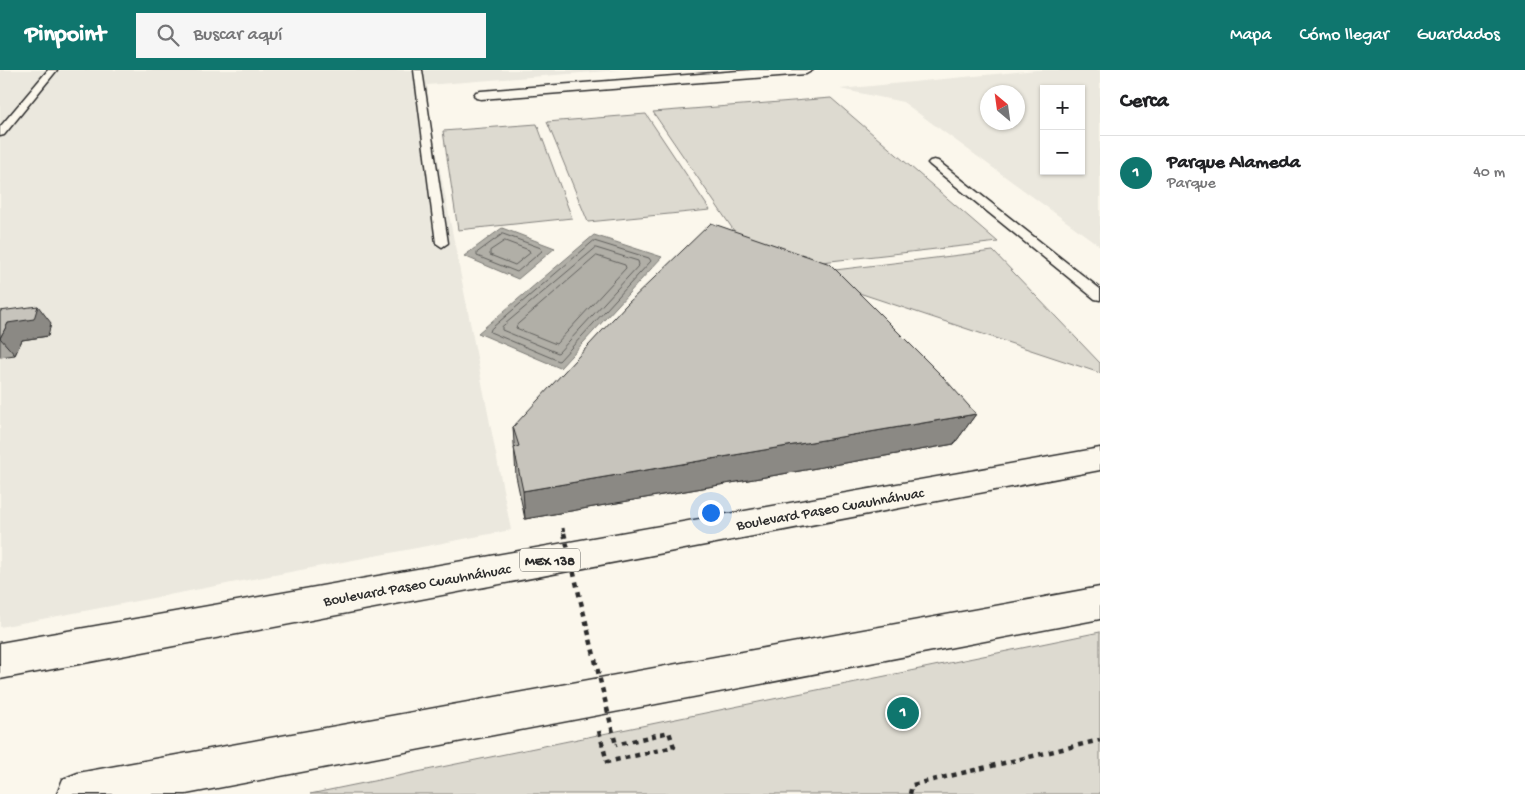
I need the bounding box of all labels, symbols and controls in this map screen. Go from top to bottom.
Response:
search box [136,13,486,58]
text: Pinpoint [25,21,106,50]
icon: search [154,21,182,49]
text: Buscar aquí [194,24,282,47]
text: Mapa [1230,25,1271,46]
text: Cómo llegar [1299,25,1389,46]
text: Guardados [1417,25,1500,46]
north arrow [980,85,1025,130]
map controls [1040,85,1085,175]
button: + [1040,85,1085,130]
text: Cerca [1120,90,1168,115]
button: − [1040,130,1085,175]
text: Parque Alameda [1167,152,1300,175]
text: 1 [1133,164,1139,183]
text: 40 m [1473,164,1505,183]
text: Parque [1167,175,1216,194]
street label: Boulevard Paseo Cuauhnáhuac [734,484,926,535]
your location [698,500,724,526]
road number: MEX 138 [520,548,580,572]
street label: Boulevard Paseo Cuauhnáhuac [321,560,513,611]
pin: 1 [887,694,919,732]

